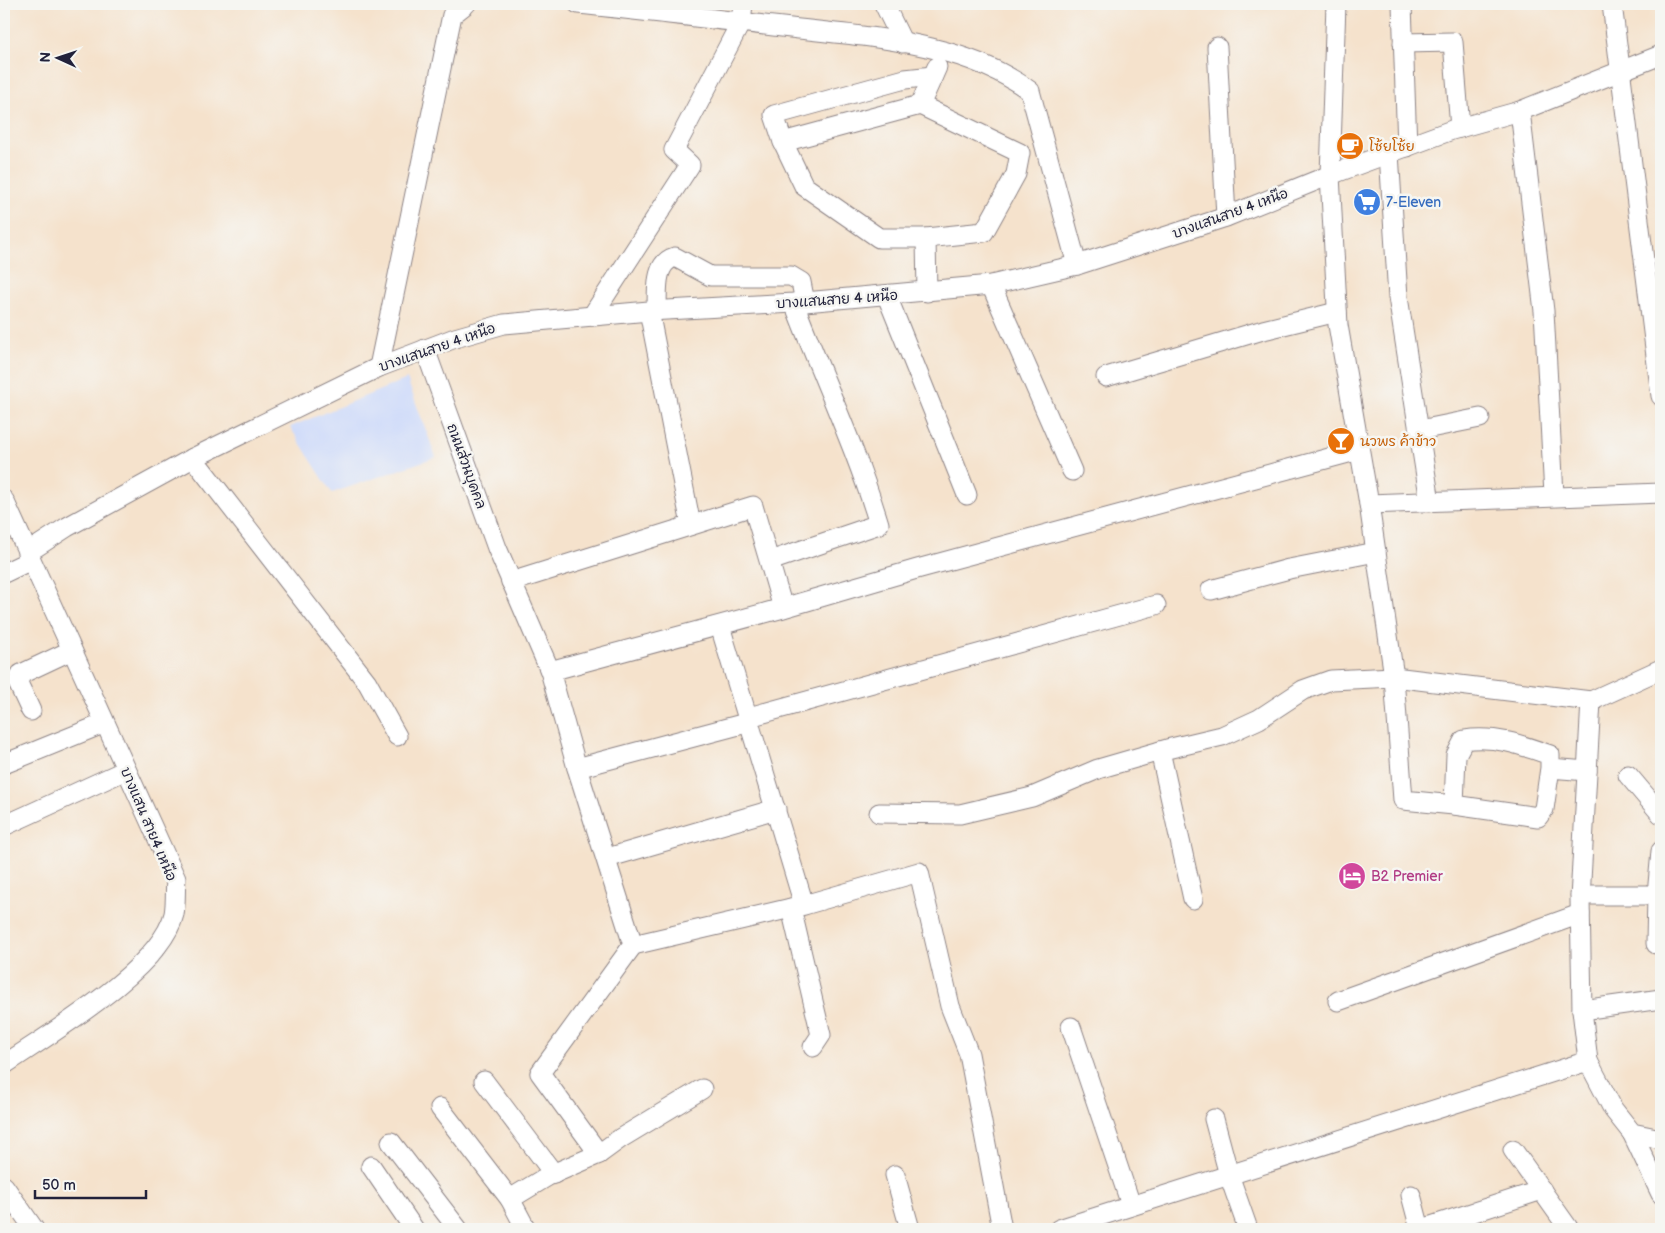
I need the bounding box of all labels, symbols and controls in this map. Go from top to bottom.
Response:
north arrow [32,32,82,82]
text: N [37,52,54,63]
cafe icon: โซ้ยโซ้ย [1335,131,1365,161]
place label: โซ้ยโซ้ย [1369,137,1415,155]
street label: บางแสนสาย 4 เหนือ [1170,185,1290,242]
supermarket icon: 7-Eleven [1352,187,1382,217]
place label: 7-Eleven [1386,194,1441,211]
street label: บางแสนสาย 4 เหนือ [776,287,898,312]
street label: บางแสนสาย 4 เหนือ [377,320,498,375]
street label: ถนนส่วนบุคคล [442,421,490,511]
bar icon: นวพร ค้าข้าว [1326,426,1356,456]
place label: นวพร ค้าข้าว [1360,433,1436,450]
street label: บางแสน สาย4 เหนือ [117,765,180,884]
hotel icon: B2 Premier [1337,861,1367,891]
place label: B2 Premier [1371,868,1444,885]
scale bar [35,1168,146,1200]
text: 50 m [42,1176,76,1195]

